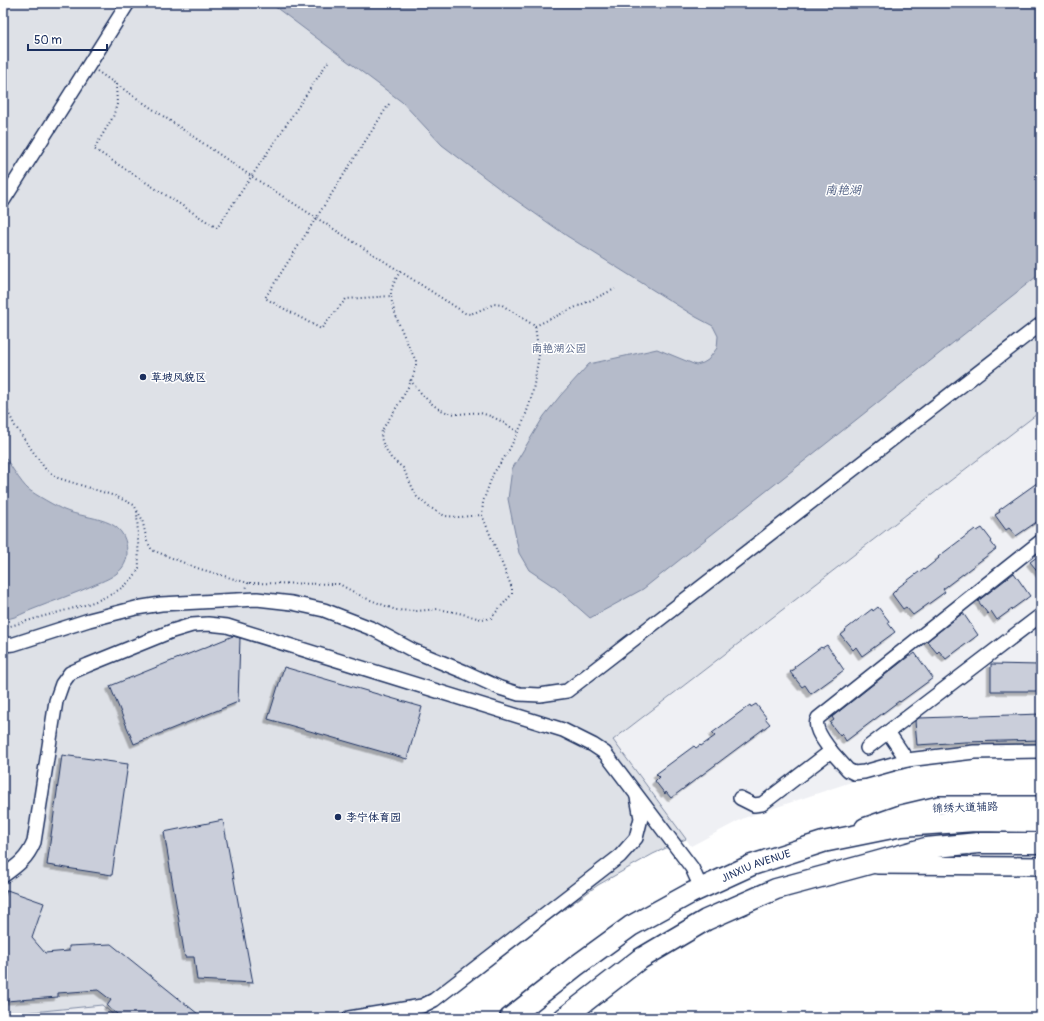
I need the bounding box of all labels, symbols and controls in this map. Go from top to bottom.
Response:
scale bar [28,26,107,52]
text: 50 m [34,33,62,48]
water label: 南艳湖 [825,183,862,198]
park label: 南艳湖公园 [532,342,587,355]
place label: 草坡风貌区 [151,371,206,384]
marker: 草坡风貌区 [138,372,148,382]
street label: 锦绣大道辅路 [932,800,998,815]
place label: 李宁体育园 [346,811,401,824]
marker: 李宁体育园 [333,812,343,822]
street label: JINXIU AVENUE [719,847,793,885]

